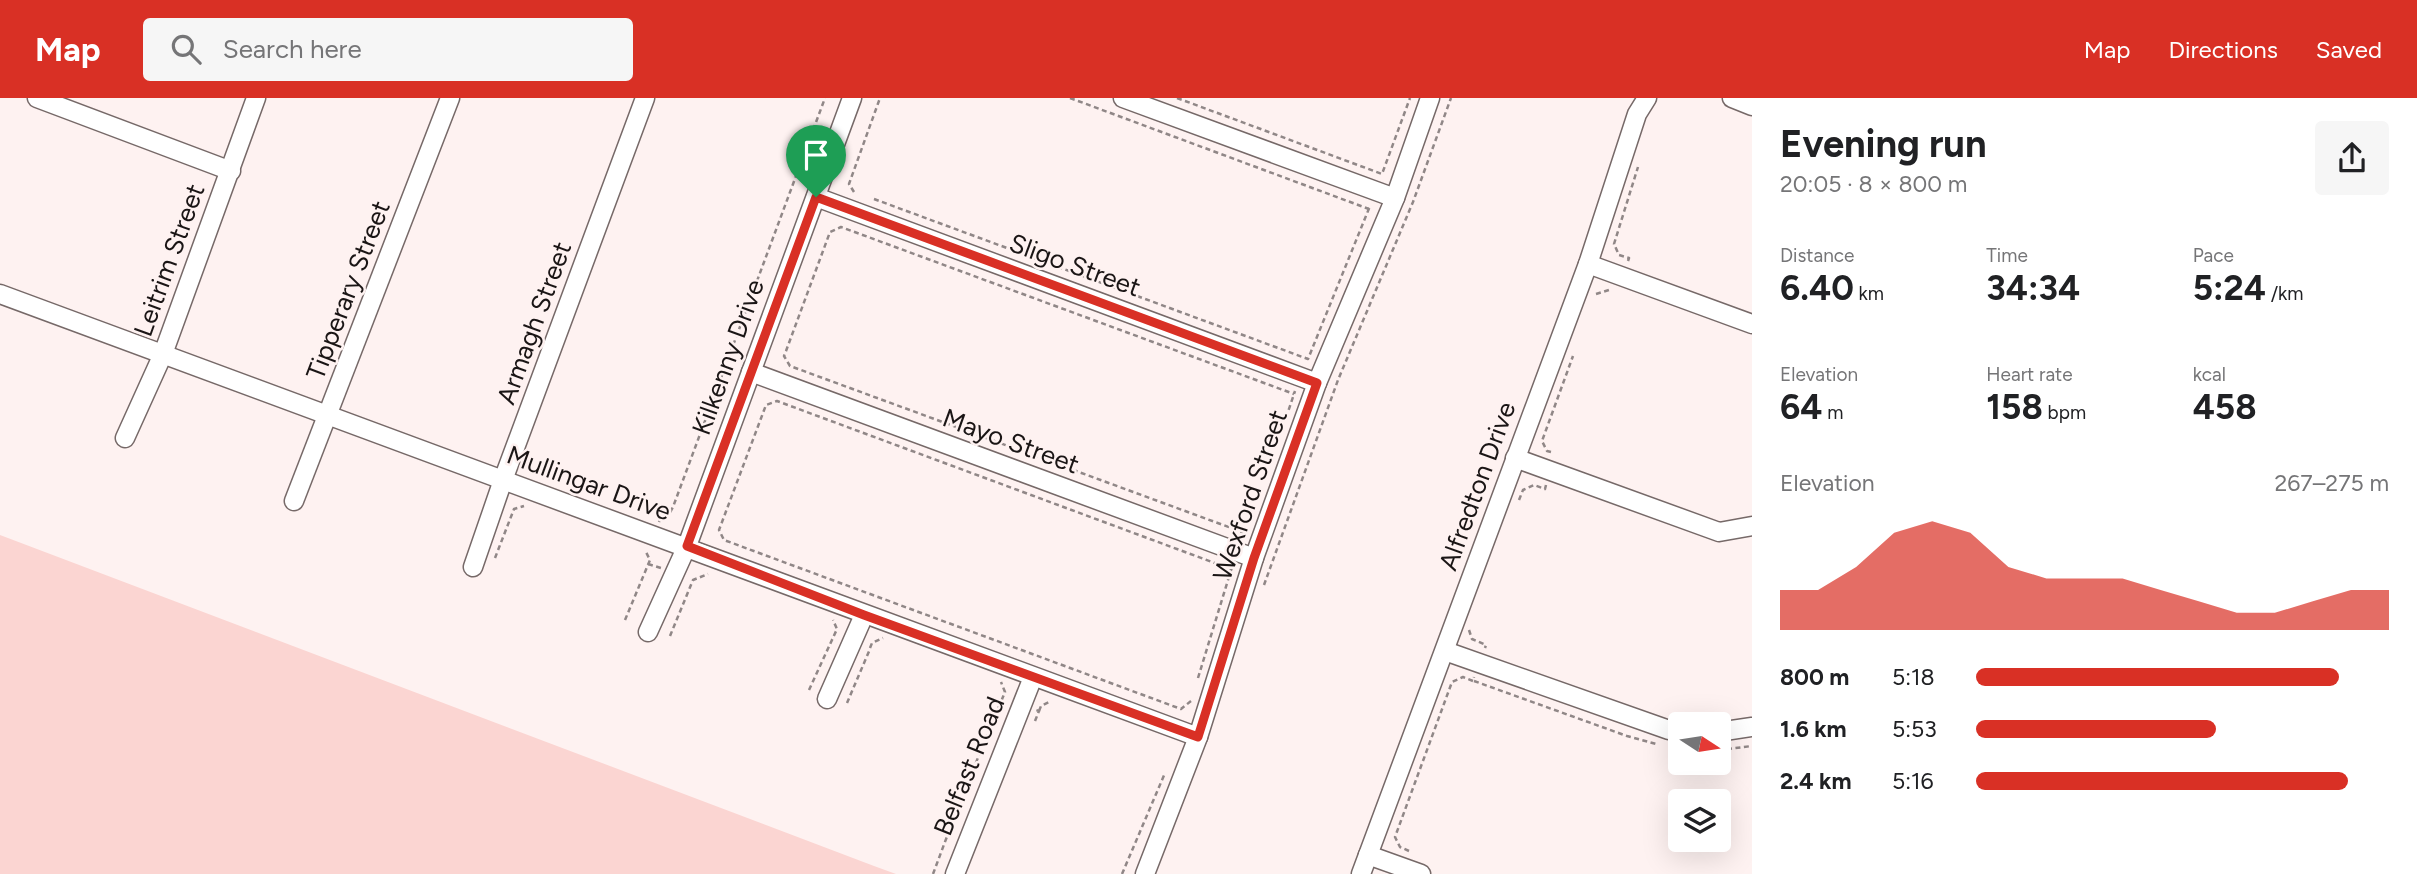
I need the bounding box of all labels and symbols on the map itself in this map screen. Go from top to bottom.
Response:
pin [786,125,846,197]
street label: Leitrim Street [127,179,211,341]
street label: Tipperary Street [299,196,397,384]
street label: Sligo Street [1005,226,1145,304]
street label: Armagh Street [490,237,578,409]
street label: Kilkenny Drive [685,275,771,439]
street label: Alfredton Drive [1432,397,1522,575]
street label: Mayo Street [938,402,1084,481]
street label: Wexford Street [1206,405,1294,584]
street label: Mullingar Drive [503,438,675,528]
street label: Belfast Road [927,692,1011,840]
north arrow [1668,712,1731,775]

